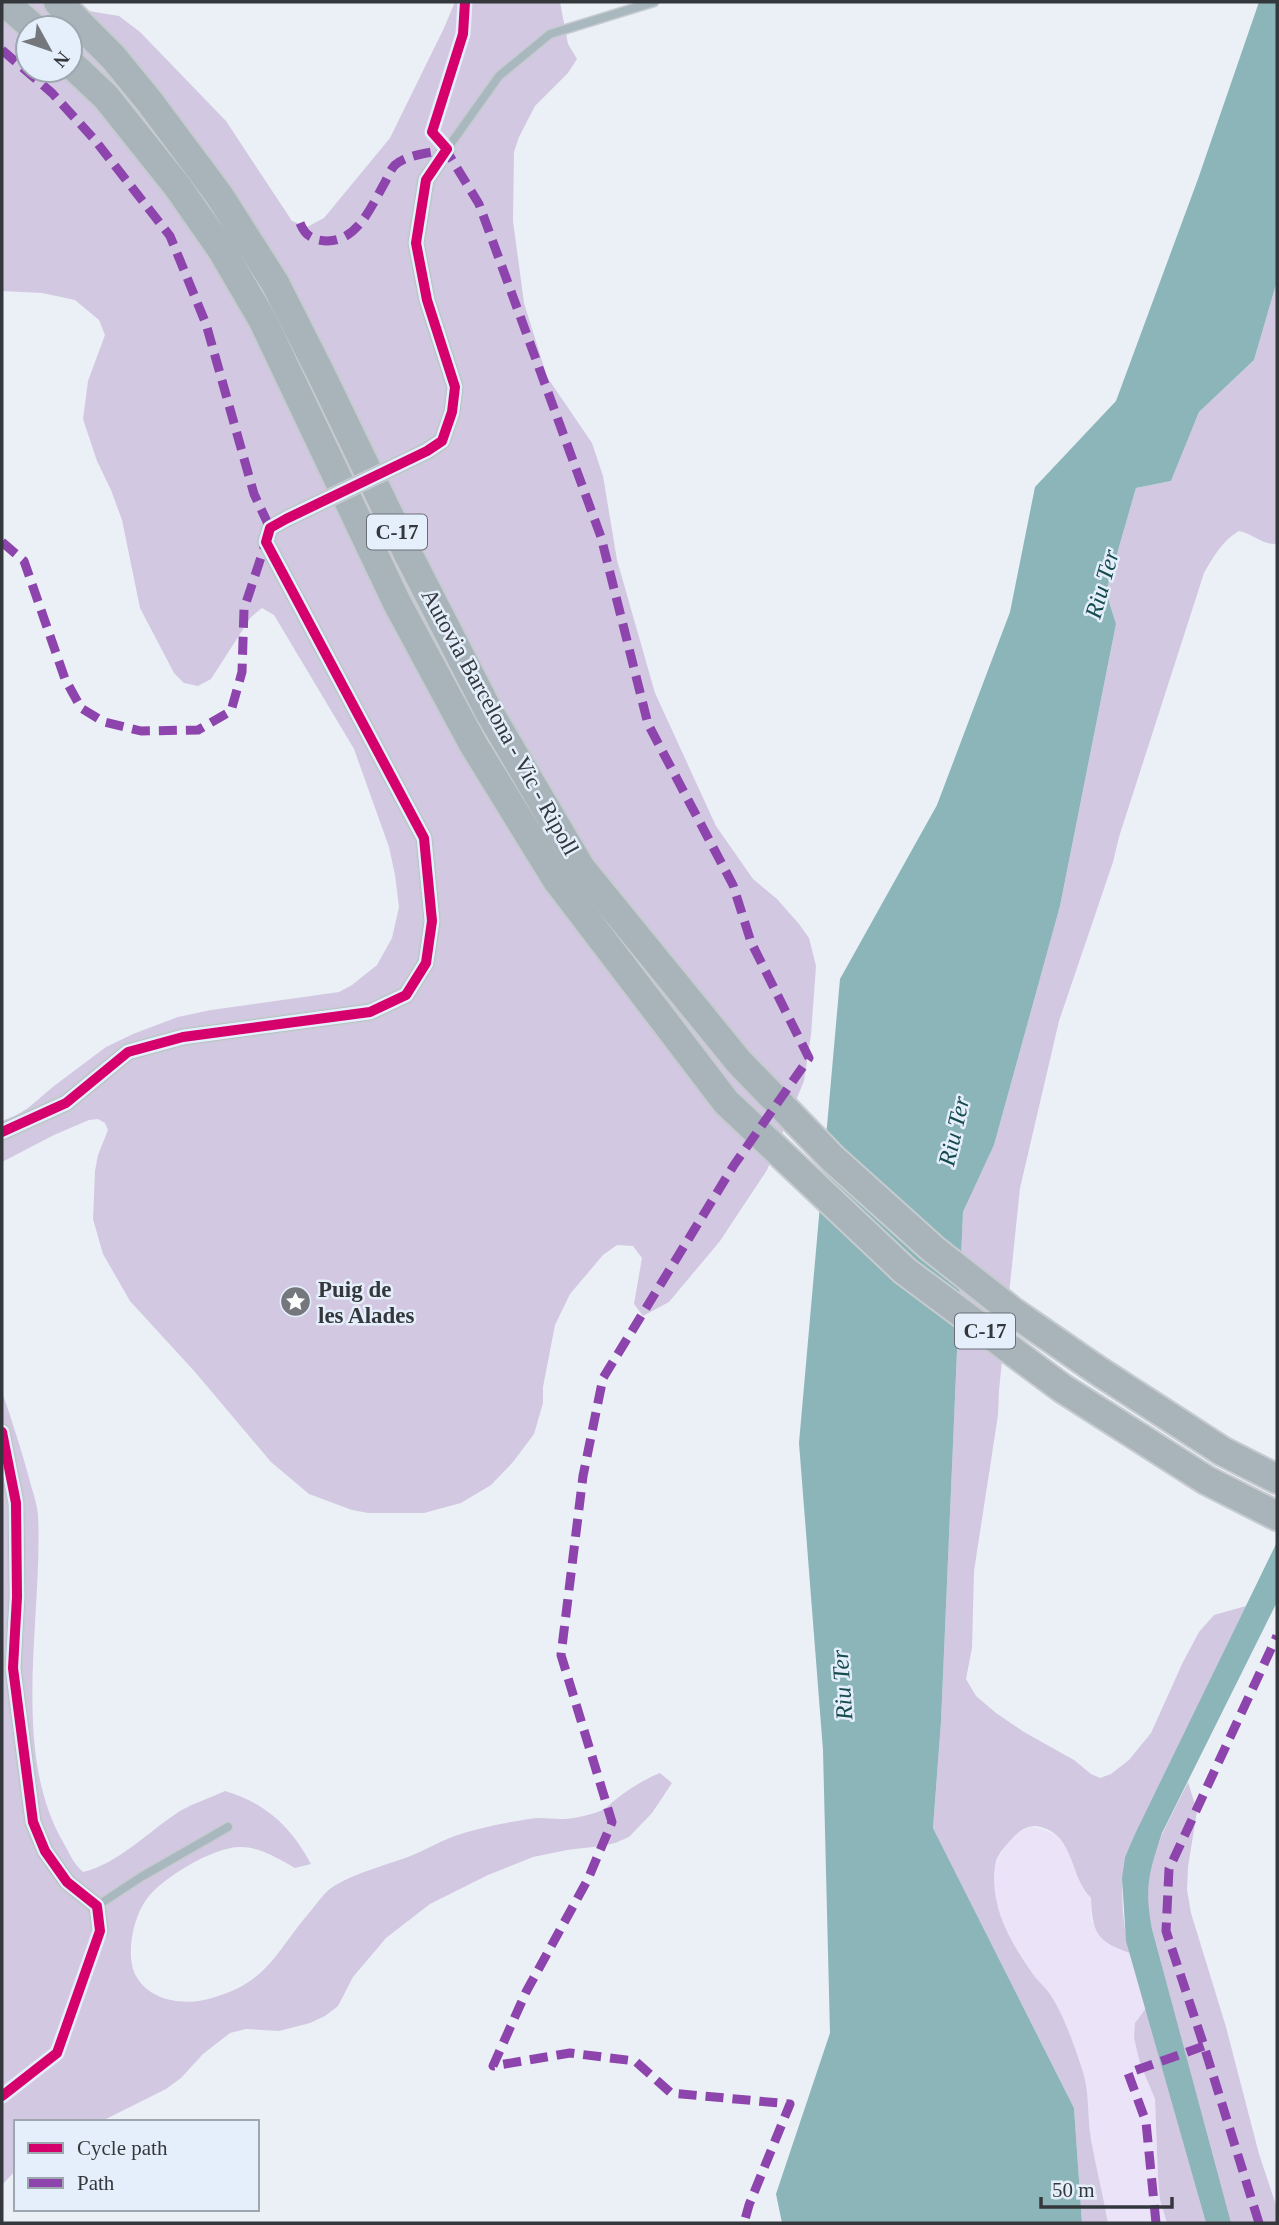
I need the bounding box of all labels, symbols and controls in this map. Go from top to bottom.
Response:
north arrow [14,14,84,84]
text: N [49,48,74,72]
road number: C-17 [367,514,427,550]
water label: Riu Ter [1080,546,1124,622]
street label: Autovia Barcelona - Vic - Ripoll [416,585,584,859]
water label: Riu Ter [933,1093,975,1169]
place label: Puig de les Alades [318,1277,415,1328]
place icon: Puig de les Alades [278,1285,312,1319]
road number: C-17 [955,1314,1015,1348]
water label: Riu Ter [827,1648,857,1722]
legend [14,2120,259,2211]
text: Cycle path [77,2136,168,2160]
scale bar [1041,2166,1172,2210]
text: Path [77,2171,115,2195]
text: 50 m [1052,2178,1095,2202]

